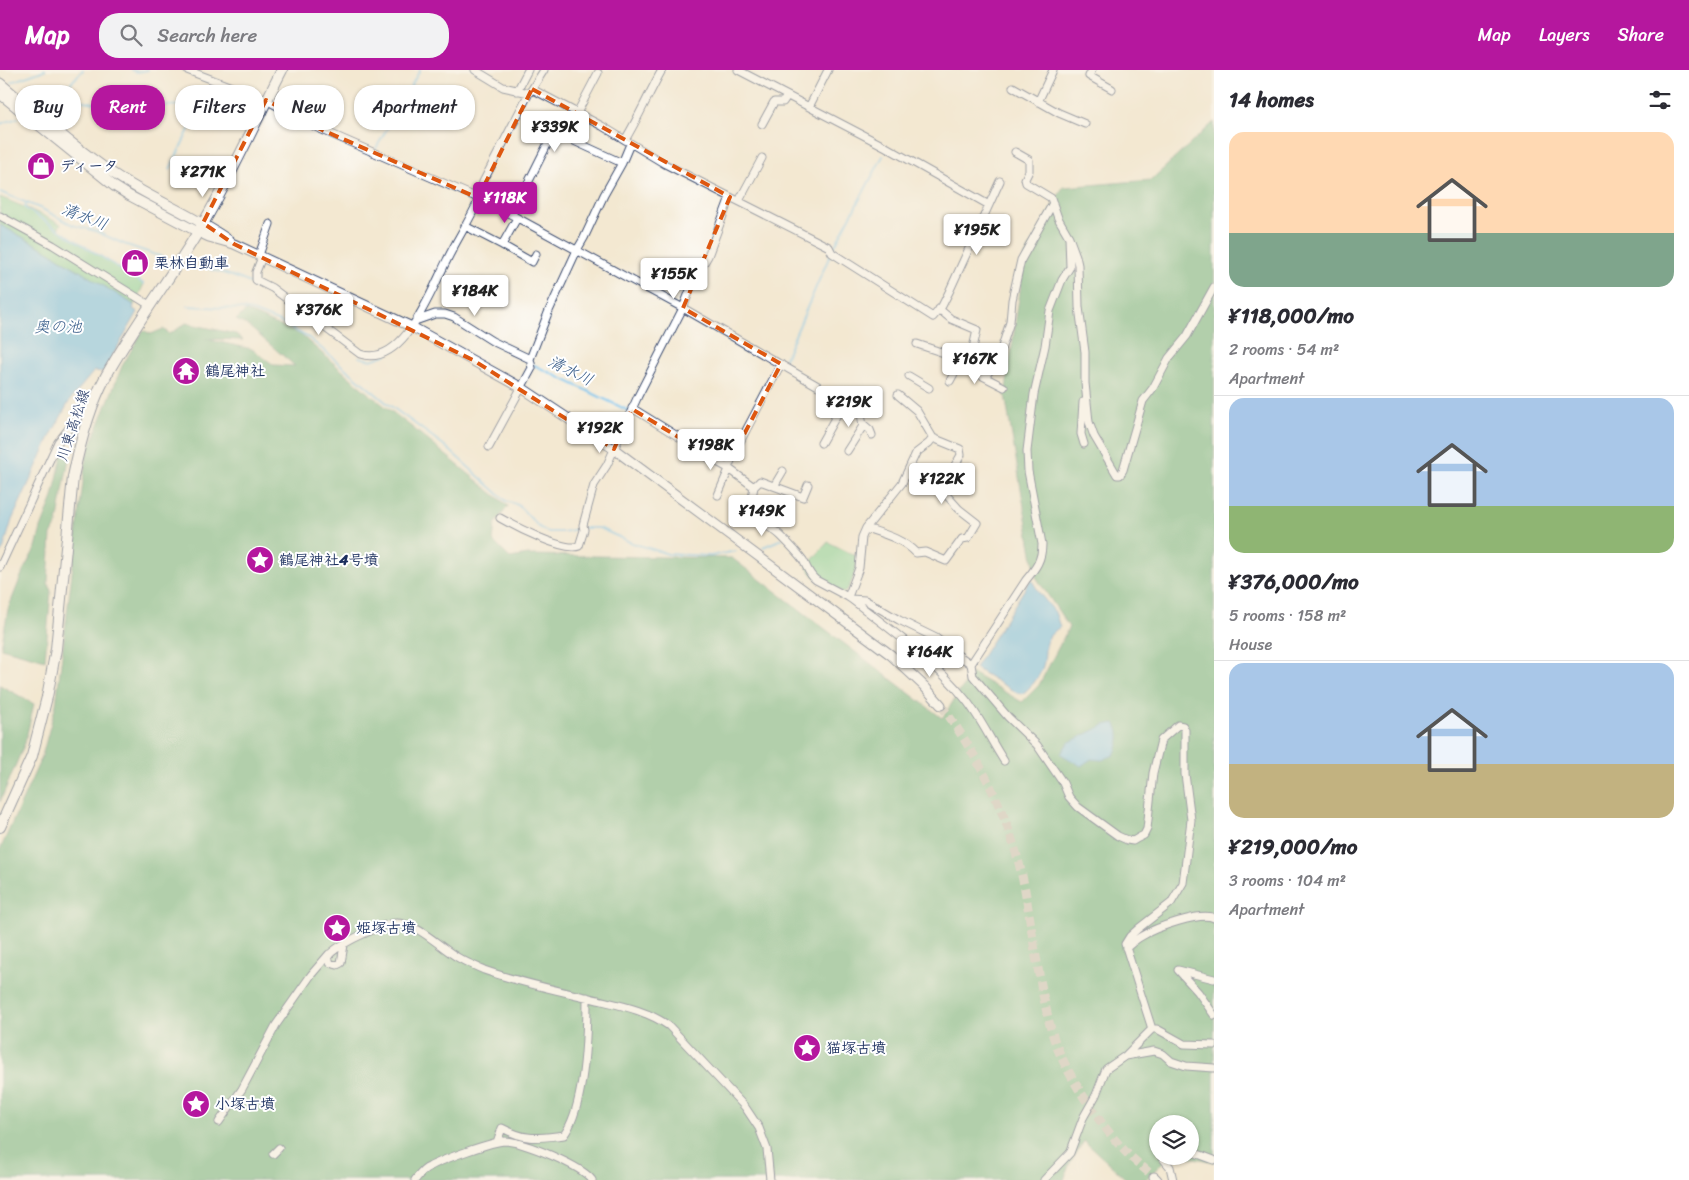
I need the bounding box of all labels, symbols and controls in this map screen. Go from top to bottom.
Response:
search box [99,13,449,58]
text: Map [25,14,69,56]
text: Search here [157,19,257,52]
text: Map [1478,19,1511,51]
text: Layers [1539,19,1590,51]
text: Share [1618,19,1664,51]
icon: search [117,21,145,49]
text: 14 homes [1229,81,1314,119]
chip: Buy [15,85,81,130]
chip: Rent [91,85,165,130]
chip: Filters [175,85,264,130]
chip: New [274,85,344,130]
chip: Apartment [354,85,475,130]
icon: filters [1646,86,1674,114]
pin: ¥339K [520,111,590,153]
text: ¥339K [532,112,578,141]
shop icon: ディータ [26,151,56,181]
place label: ディータ [60,153,118,179]
pin: ¥271K [168,156,238,198]
text: ¥271K [181,157,225,186]
icon: home [1407,165,1497,255]
pin: ¥118K [470,182,540,224]
text: ¥118K [484,183,526,212]
water label: 清水川 [57,194,112,239]
pin: ¥195K [942,214,1012,256]
text: ¥195K [954,215,1000,244]
shop icon: 栗林自動車 [120,248,150,278]
place label: 栗林自動車 [154,250,229,276]
pin: ¥155K [639,258,709,300]
text: ¥155K [651,259,697,288]
pin: ¥184K [440,274,510,317]
text: ¥184K [452,276,498,305]
pin: ¥376K [284,294,354,336]
text: ¥376K [296,295,342,324]
text: ¥118,000/mo [1229,297,1354,335]
water label: 奥の池 [34,312,83,341]
text: 2 rooms · 54 m² [1229,335,1339,364]
pin: ¥167K [940,342,1010,385]
text: ¥167K [953,344,997,373]
water label: 清水川 [543,347,599,394]
temple icon: 鶴尾神社 [171,356,201,386]
place label: 鶴尾神社 [205,358,265,384]
text: Apartment [1229,364,1305,393]
street label: 川東高松線 [49,385,97,465]
pin: ¥219K [814,386,884,428]
text: ¥219K [827,387,871,416]
pin: ¥192K [565,412,635,454]
text: ¥192K [578,413,622,442]
pin: ¥198K [676,428,746,471]
text: ¥198K [689,430,733,459]
icon: home [1407,430,1497,520]
pin: ¥122K [907,462,977,505]
text: ¥122K [920,464,964,493]
pin: ¥149K [727,494,797,537]
text: ¥149K [739,496,785,525]
place icon: 鶴尾神社4号墳 [245,545,275,575]
place label: 鶴尾神社4号墳 [279,547,378,573]
text: ¥376,000/mo [1229,563,1359,601]
text: 5 rooms · 158 m² [1229,601,1346,630]
text: House [1229,630,1272,659]
pin: ¥164K [895,636,965,678]
text: ¥164K [908,637,952,666]
icon: home [1407,695,1497,785]
text: ¥219,000/mo [1229,828,1357,866]
text: 3 rooms · 104 m² [1229,866,1346,895]
text: Apartment [1229,895,1305,924]
place icon: 姫塚古墳 [322,913,352,943]
place label: 姫塚古墳 [356,915,416,941]
place icon: 猫塚古墳 [792,1033,822,1063]
place label: 猫塚古墳 [826,1035,886,1061]
place icon: 小塚古墳 [181,1089,211,1119]
place label: 小塚古墳 [215,1091,275,1117]
map controls [1149,1115,1199,1165]
button: layers [1149,1115,1199,1165]

